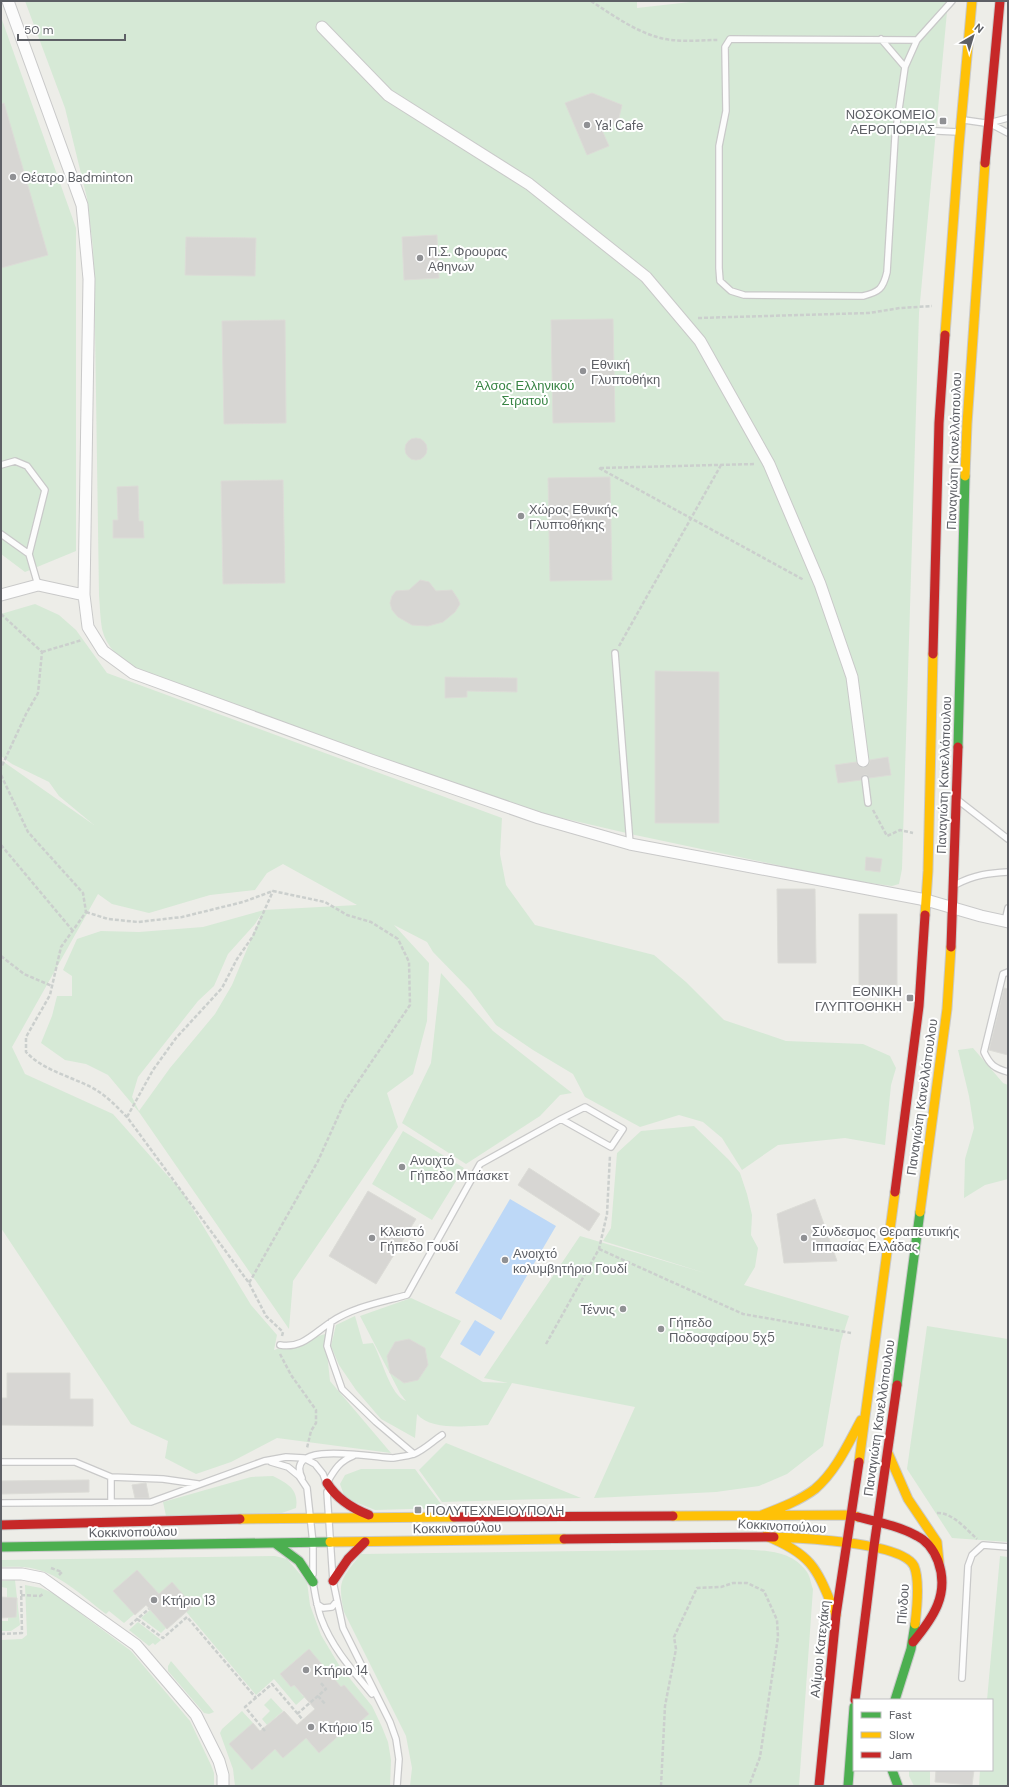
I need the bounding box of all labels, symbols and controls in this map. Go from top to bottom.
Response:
scale bar [18,16,125,42]
north arrow [953,16,993,56]
text: N [972,20,987,36]
text: 50 m [24,22,53,38]
place label: ΝΟΣΟΚΟΜΕΙΟ ΑΕΡΟΠΟΡΙΑΣ [846,106,935,138]
marker: ΝΟΣΟΚΟΜΕΙΟ ΑΕΡΟΠΟΡΙΑΣ [938,116,948,126]
place label: Ya! Cafe [595,117,643,134]
marker: Ya! Cafe [582,120,592,130]
place label: Θέατρο Badminton [21,169,133,186]
marker: Θέατρο Badminton [8,172,18,182]
place label: Π.Σ. Φρουρας Αθηνων [428,243,507,275]
marker: Π.Σ. Φρουρας Αθηνων [415,253,425,263]
place label: Εθνική Γλυπτοθήκη [591,356,660,388]
marker: Εθνική Γλυπτοθήκη [578,366,588,376]
street label: Παναγιώτη Κανελλόπουλου [943,372,965,530]
park label: Άλσος Ελληνικού Στρατού [476,377,574,409]
place label: Χώρος Εθνικής Γλυπτοθήκης [529,501,617,533]
marker: Χώρος Εθνικής Γλυπτοθήκης [516,511,526,521]
street label: Παναγιώτη Κανελλόπουλου [933,696,955,854]
place label: ΕΘΝΙΚΗ ΓΛΥΠΤΟΘΗΚΗ [815,983,902,1015]
marker: ΕΘΝΙΚΗ ΓΛΥΠΤΟΘΗΚΗ [905,993,915,1003]
street label: Παναγιώτη Κανελλόπουλου [903,1018,941,1176]
place label: Ανοιχτό Γήπεδο Μπάσκετ [410,1152,510,1184]
marker: Ανοιχτό Γήπεδο Μπάσκετ [397,1162,407,1172]
place label: Κλειστό Γήπεδο Γουδί [380,1223,458,1255]
place label: Σύνδεσμος Θεραπευτικής Ιππασίας Ελλάδας [812,1223,959,1255]
marker: Κλειστό Γήπεδο Γουδί [367,1233,377,1243]
marker: Σύνδεσμος Θεραπευτικής Ιππασίας Ελλάδας [799,1233,809,1243]
place label: Ανοιχτό κολυμβητήριο Γουδί [513,1245,627,1277]
marker: Ανοιχτό κολυμβητήριο Γουδί [500,1255,510,1265]
place label: Τέννις [581,1301,615,1318]
marker: Τέννις [618,1304,628,1314]
place label: Γήπεδο Ποδοσφαίρου 5χ5 [669,1314,775,1346]
marker: Γήπεδο Ποδοσφαίρου 5χ5 [656,1324,666,1334]
street label: Παναγιώτη Κανελλόπουλου [860,1339,898,1497]
place label: ΠΟΛΥΤΕΧΝΕΙΟΥΠΟΛΗ [426,1502,564,1519]
marker: ΠΟΛΥΤΕΧΝΕΙΟΥΠΟΛΗ [413,1505,423,1515]
street label: Κοκκινοπούλου [737,1515,827,1537]
street label: Κοκκινοπούλου [412,1519,502,1537]
street label: Κοκκινοπούλου [88,1523,178,1541]
street label: Πίνδου [893,1583,913,1625]
place label: Κτήριο 13 [162,1592,216,1609]
marker: Κτήριο 13 [149,1595,159,1605]
street label: Αλίμου Κατεχάκη [806,1599,834,1699]
place label: Κτήριο 14 [314,1662,368,1679]
marker: Κτήριο 14 [301,1665,311,1675]
legend [853,1699,993,1771]
text: Fast [889,1707,912,1723]
place label: Κτήριο 15 [319,1719,373,1736]
marker: Κτήριο 15 [306,1722,316,1732]
text: Slow [889,1727,915,1743]
text: Jam [889,1747,912,1763]

